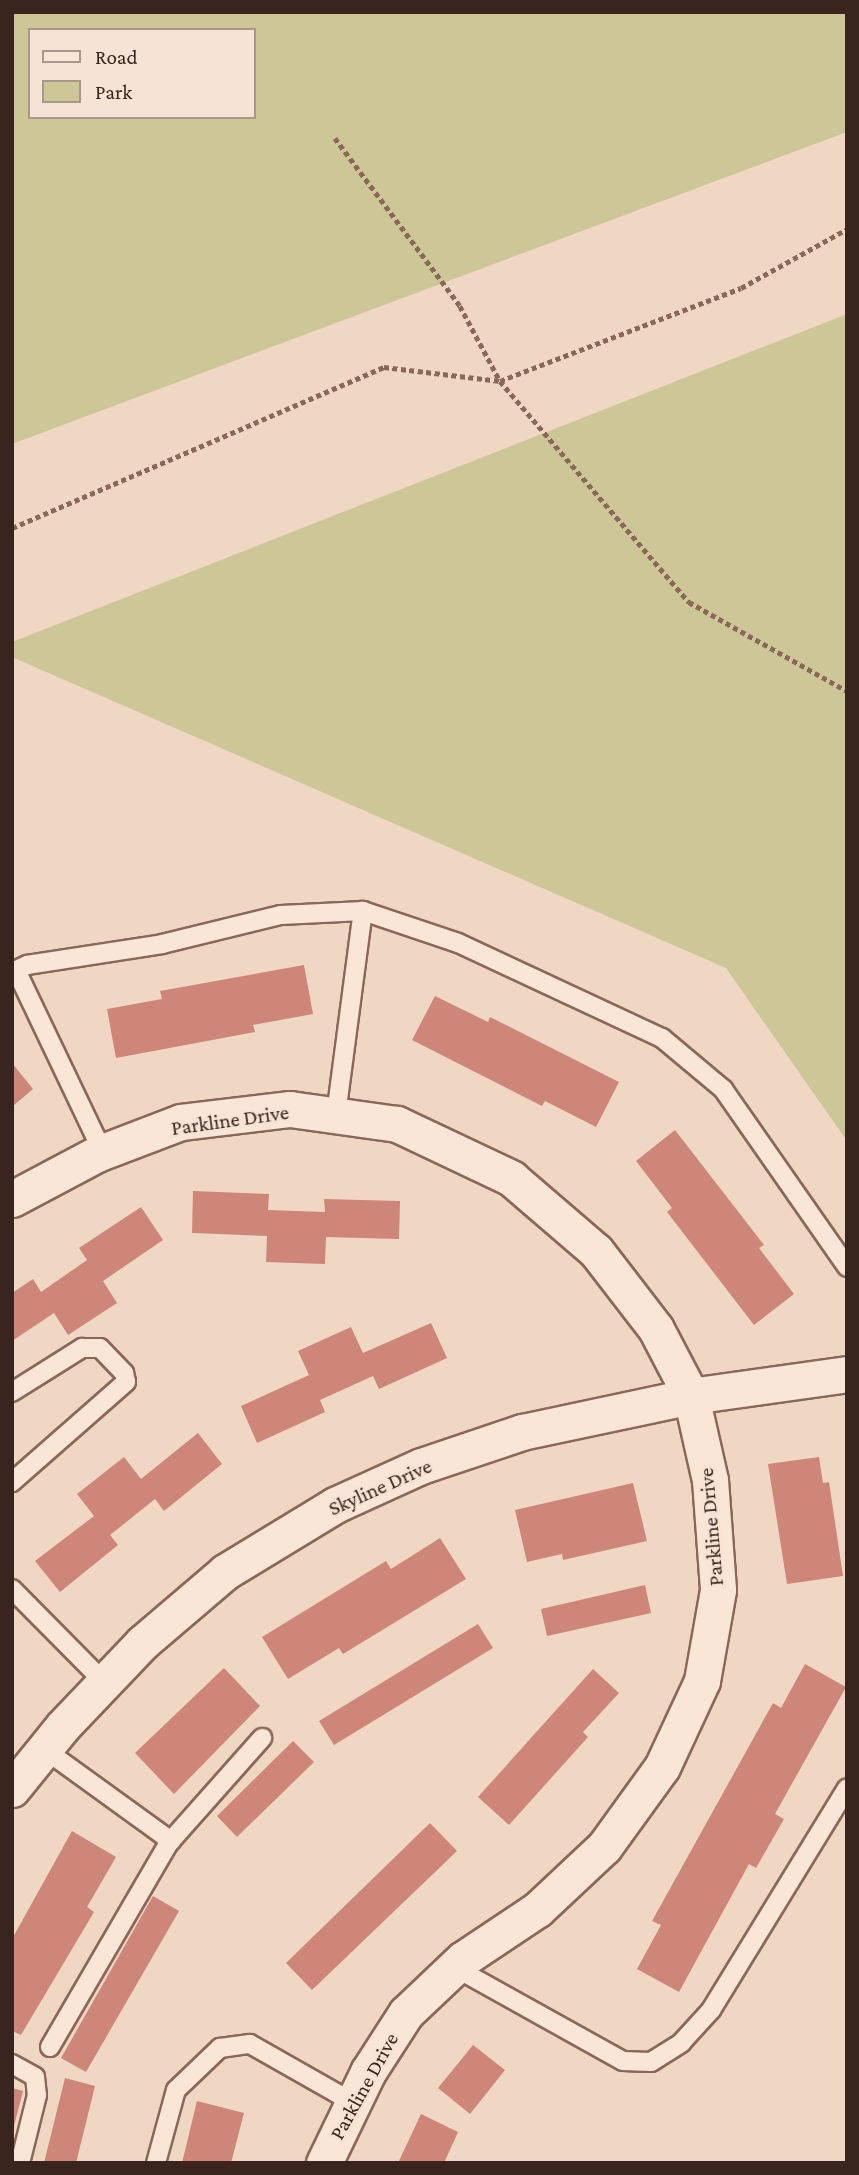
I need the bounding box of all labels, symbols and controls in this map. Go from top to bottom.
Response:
legend [28,28,256,119]
text: Road [95,45,138,69]
text: Park [95,80,132,104]
street label: Parkline Drive [170,1099,290,1141]
street label: Skyline Drive [324,1453,436,1521]
street label: Parkline Drive [693,1467,729,1587]
street label: Parkline Drive [324,2028,404,2144]

